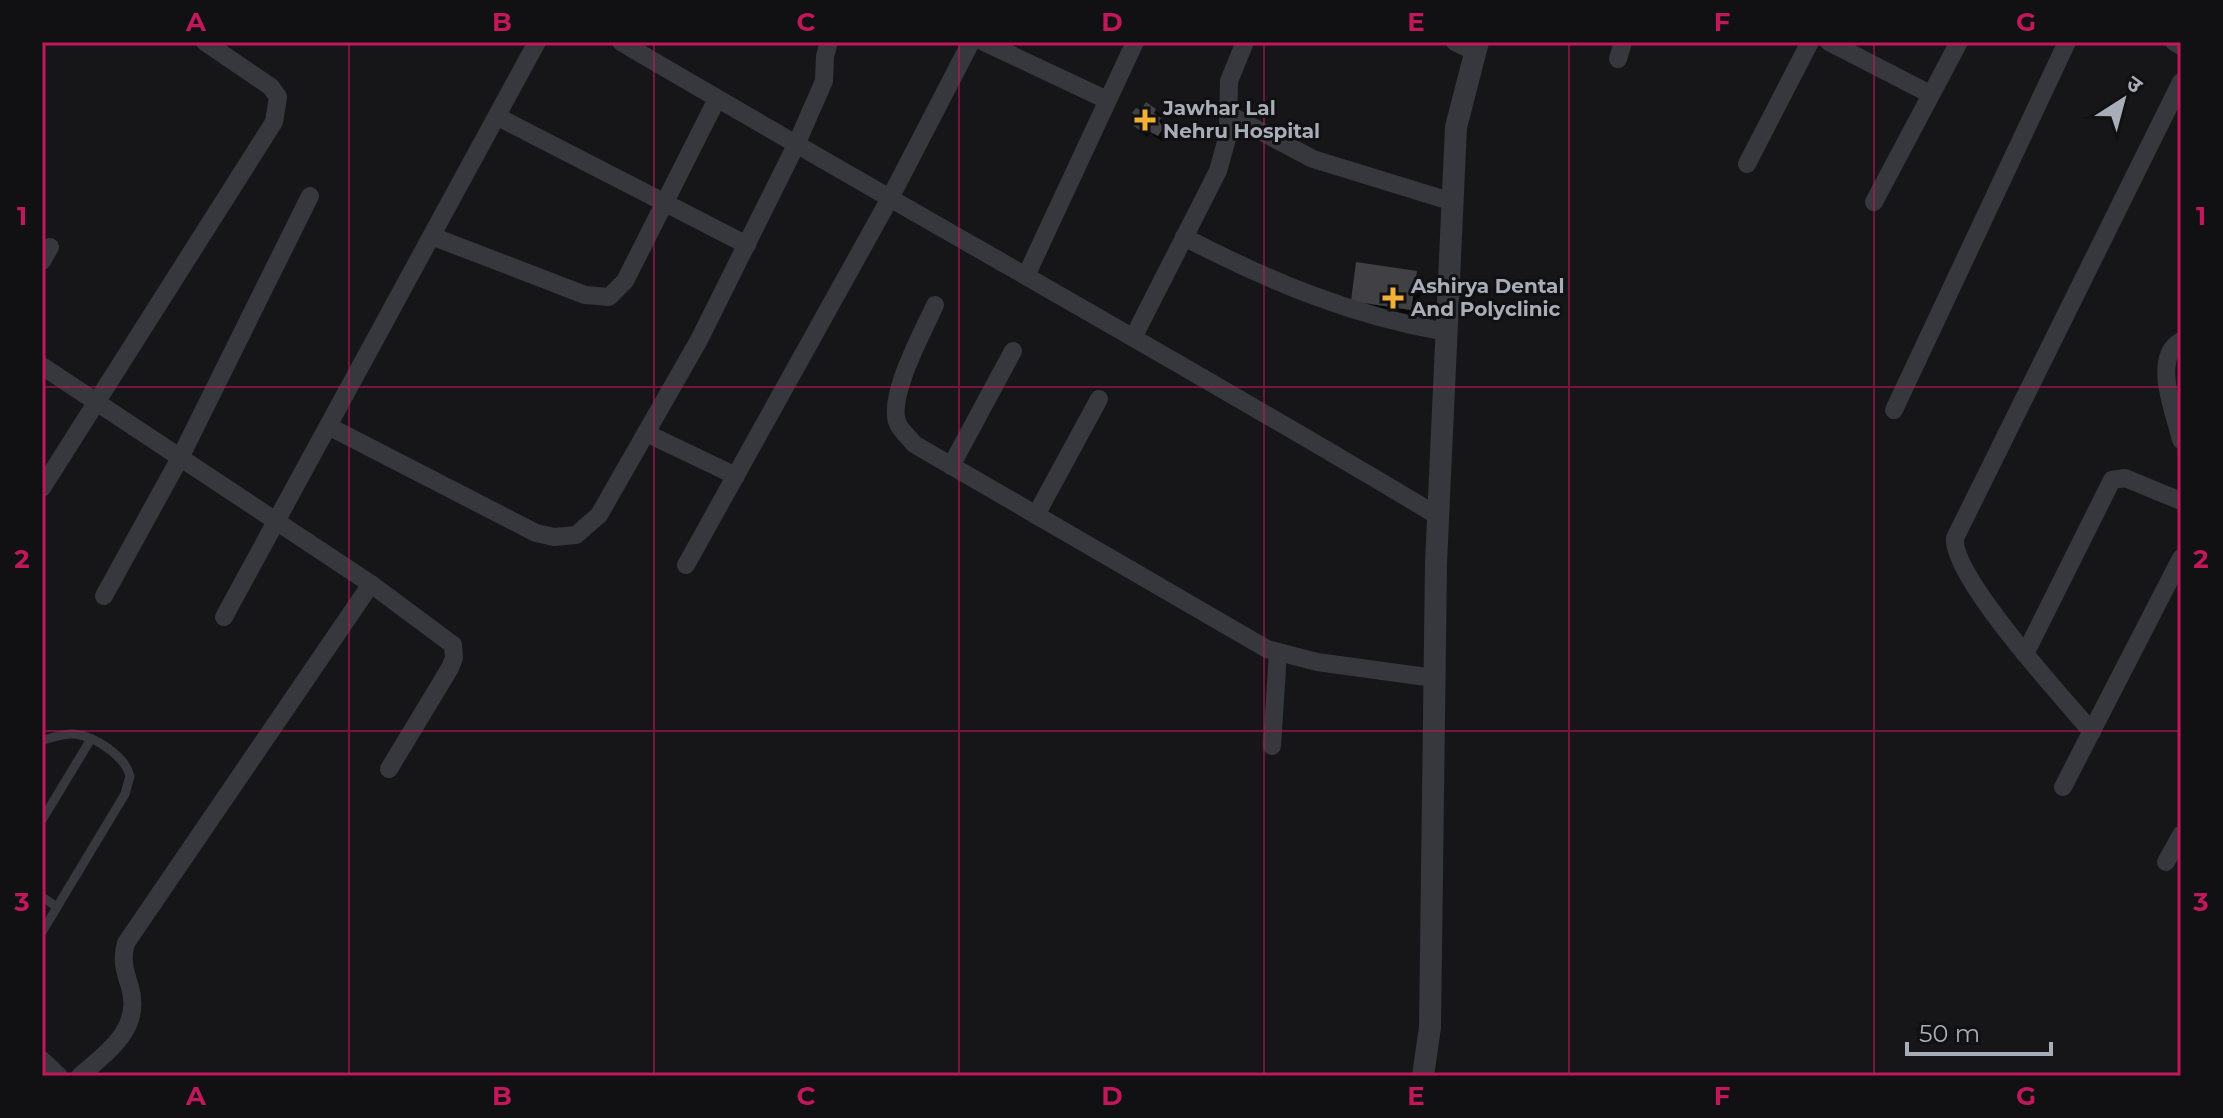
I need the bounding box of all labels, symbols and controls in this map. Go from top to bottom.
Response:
text: A [185,6,207,38]
text: B [492,6,512,38]
text: C [797,6,816,38]
text: D [1101,6,1123,38]
text: E [1407,6,1425,38]
text: F [1714,6,1730,38]
text: G [2016,6,2036,38]
north arrow [2083,60,2163,140]
text: उ [2121,70,2149,100]
place label: Jawhar Lal Nehru Hospital [1162,96,1320,143]
marker: Jawhar Lal Nehru Hospital [1134,109,1156,131]
text: 1 [17,200,27,232]
text: 1 [2196,200,2206,232]
place label: Ashirya Dental And Polyclinic [1410,274,1564,321]
marker: Ashirya Dental And Polyclinic [1382,287,1404,309]
text: 2 [14,543,30,575]
text: 2 [2193,543,2209,575]
text: 3 [13,886,30,918]
text: 3 [2192,886,2209,918]
scale bar [1907,1006,2051,1056]
text: 50 m [1919,1019,1980,1048]
text: A [185,1080,207,1112]
text: B [492,1080,512,1112]
text: C [797,1080,816,1112]
text: D [1101,1080,1123,1112]
text: E [1407,1080,1425,1112]
text: F [1714,1080,1730,1112]
text: G [2016,1080,2036,1112]

